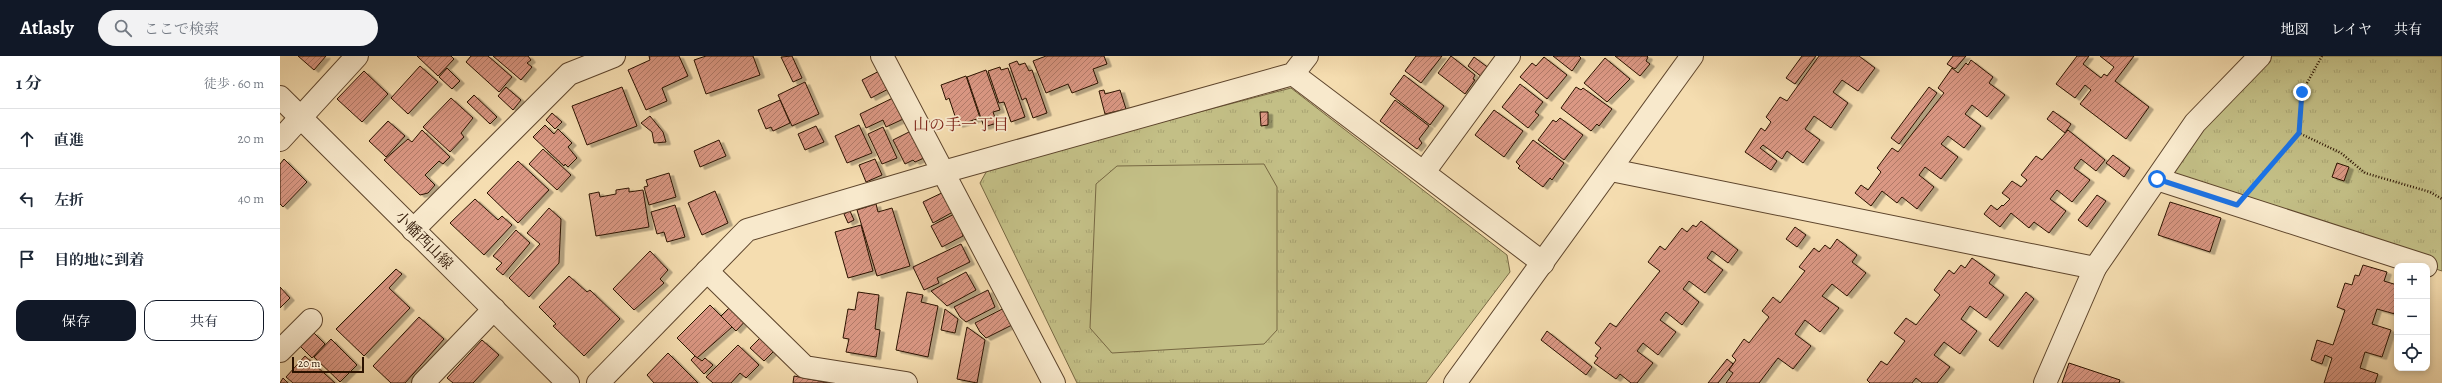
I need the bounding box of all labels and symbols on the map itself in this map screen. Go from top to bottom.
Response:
route end [2293,83,2311,101]
district label: 山の手一丁目 [913,114,1009,136]
route start [2148,170,2166,188]
street label: 小幡西山線 [390,206,458,274]
scale bar [292,355,364,374]

